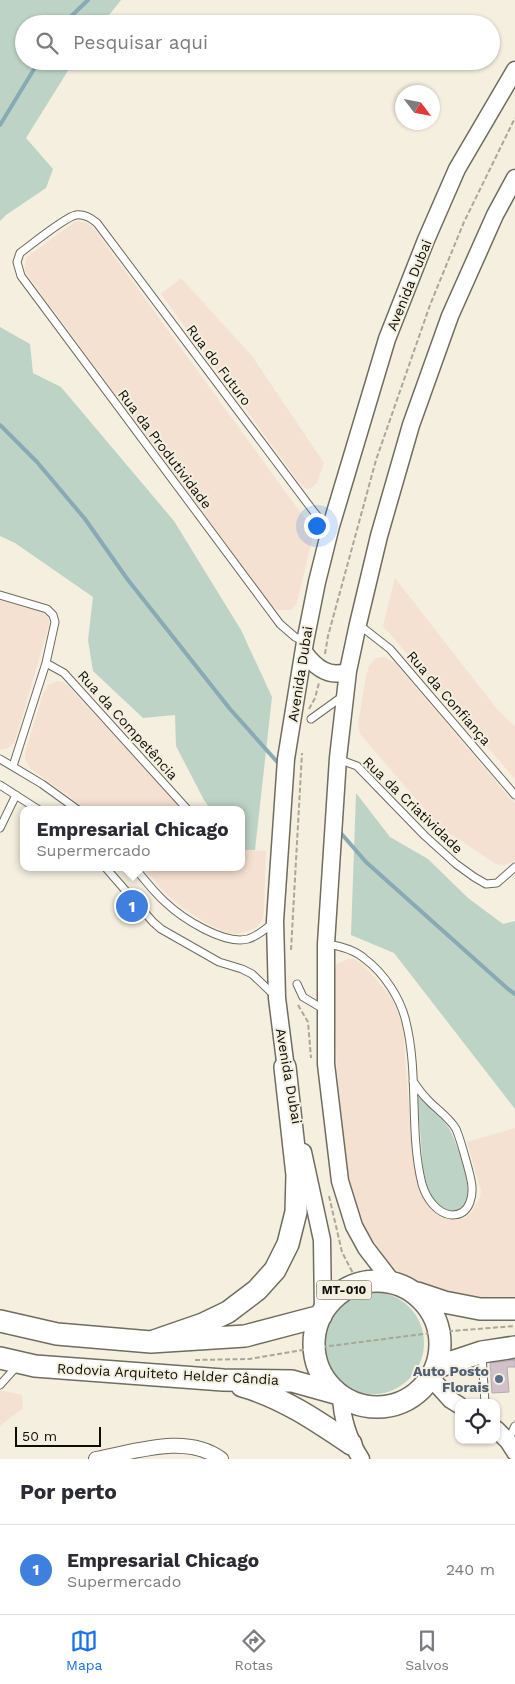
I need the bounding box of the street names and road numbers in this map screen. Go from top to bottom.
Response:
street label: Avenida Dubai [383,237,435,333]
street label: Rua do Futuro [183,321,255,409]
street label: Rua da Produtividade [115,386,215,512]
street label: Avenida Dubai [285,625,315,723]
street label: Rua da Confiança [404,648,494,748]
street label: Rua da Competência [75,667,181,783]
street label: Rua da Criatividade [360,753,466,857]
street label: Avenida Dubai [273,1027,305,1125]
road number: MT-010 [316,1280,372,1300]
street label: Rodovia Arquiteto Helder Cândia [57,1360,279,1388]

